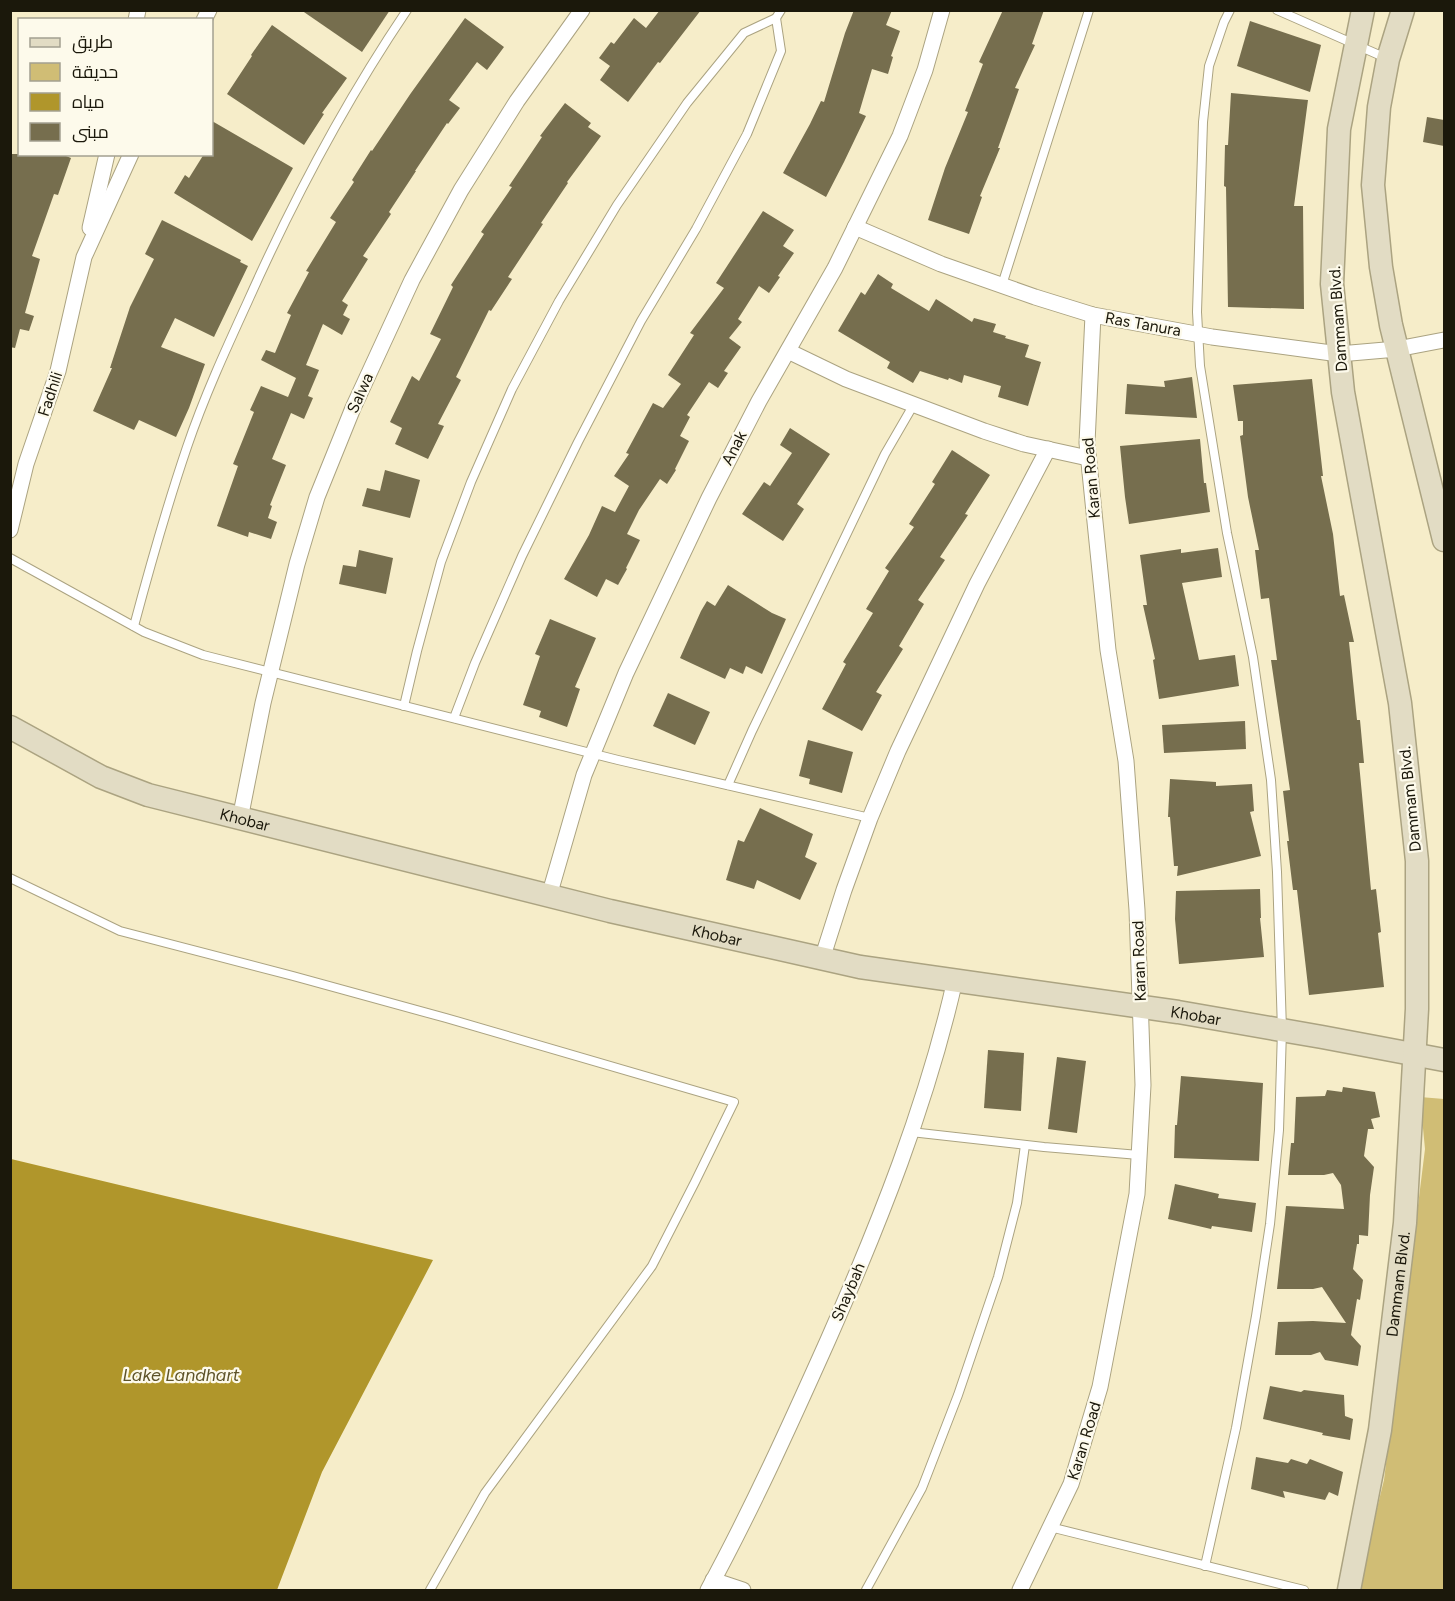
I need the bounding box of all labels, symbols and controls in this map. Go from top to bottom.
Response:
legend [18,18,213,156]
text: طريق [72,31,113,54]
text: حديقة [72,61,118,83]
text: مياه [72,91,105,113]
text: مبنى [72,121,109,143]
street label: Dammam Blvd. [1325,265,1351,373]
street label: Ras Tanura [1103,308,1183,340]
street label: Fadhili [34,369,66,419]
street label: Salwa [343,370,377,416]
street label: Anak [717,428,751,468]
street label: Karan Road [1078,437,1104,519]
street label: Dammam Blvd. [1395,745,1425,853]
street label: Khobar [218,804,272,835]
street label: Khobar [690,920,744,950]
street label: Karan Road [1128,920,1150,1002]
street label: Khobar [1169,1002,1223,1029]
street label: Dammam Blvd. [1382,1230,1413,1338]
street label: Shaybah [827,1260,869,1324]
water label: Lake Landhart [123,1364,240,1386]
street label: Karan Road [1063,1399,1105,1483]

